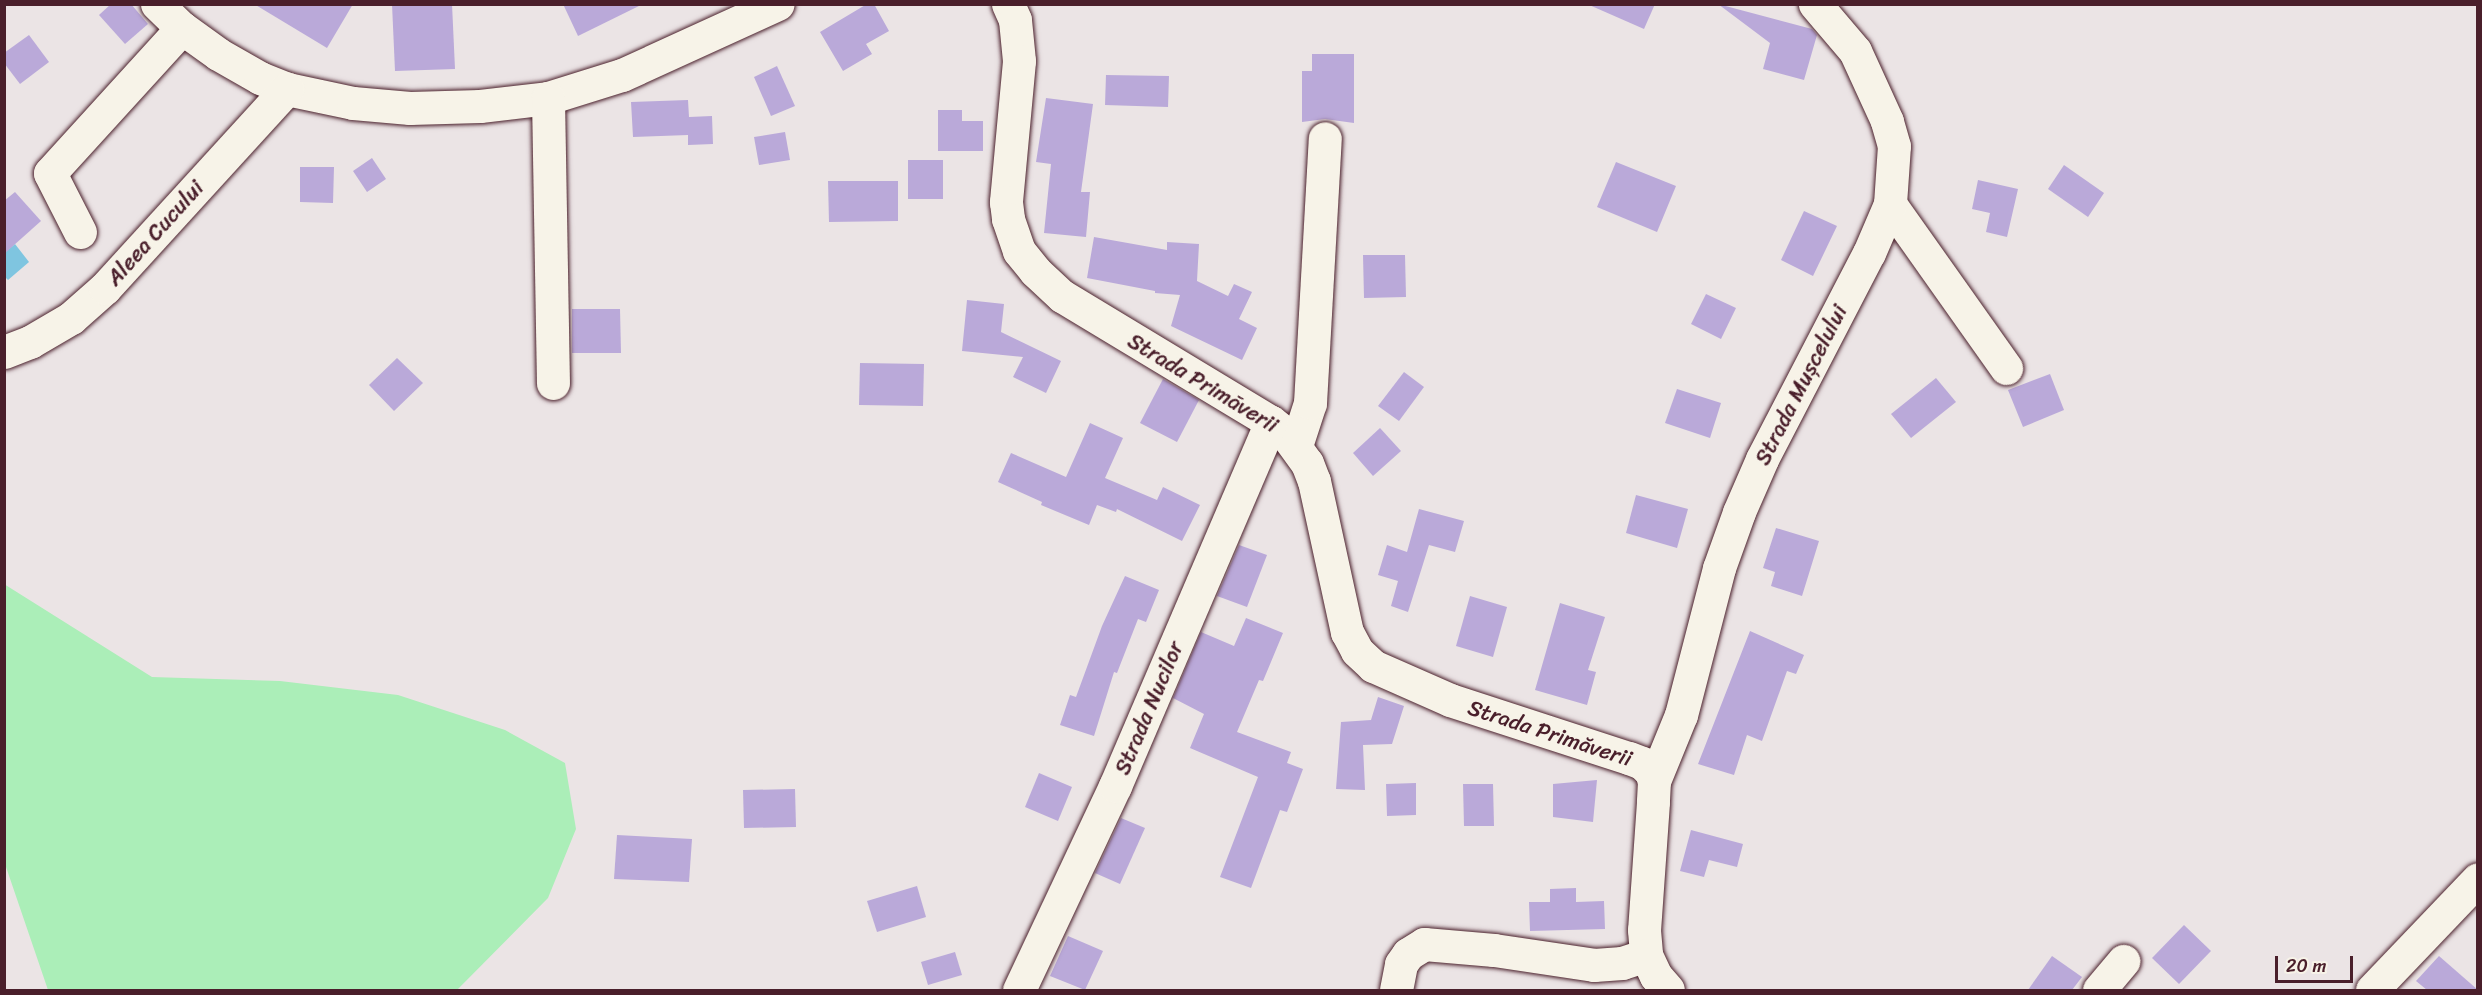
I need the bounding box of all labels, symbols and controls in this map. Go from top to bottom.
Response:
street label: Aleea Cucului [101,175,209,291]
street label: Strada Mușcelului [1749,301,1853,469]
street label: Strada Primăverii [1123,328,1283,438]
street label: Strada Nucilor [1109,637,1189,779]
street label: Strada Primăverii [1465,694,1635,772]
scale bar [2278,944,2356,982]
text: 20 m [2286,950,2326,982]

